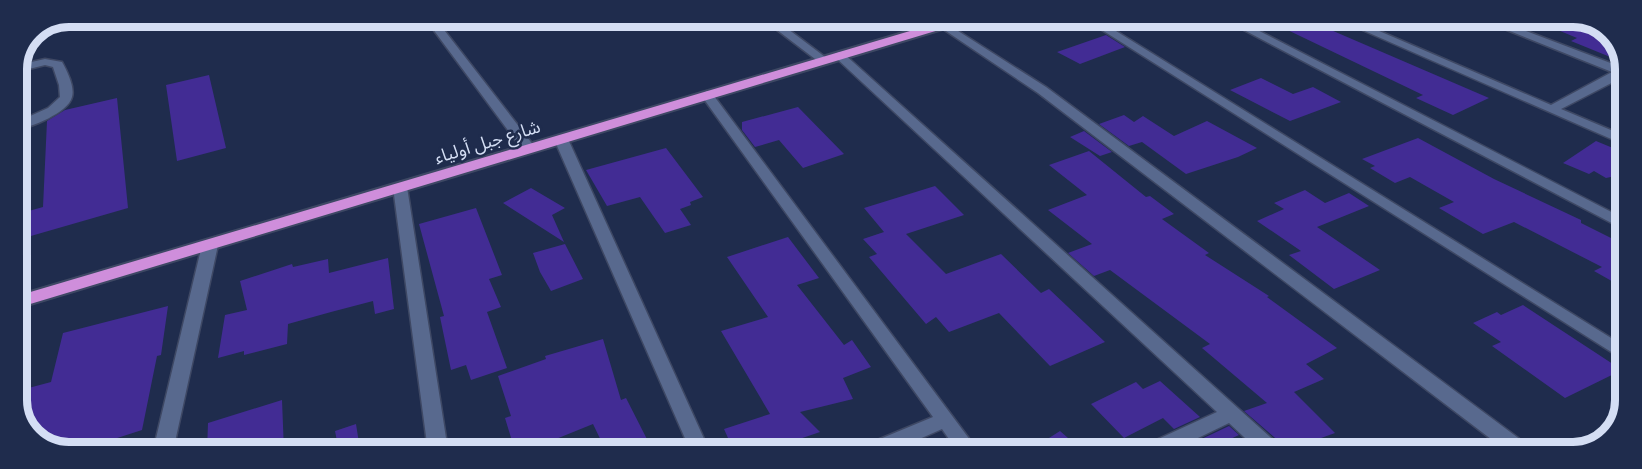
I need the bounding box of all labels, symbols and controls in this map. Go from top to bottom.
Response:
street label: شارع جبل أولياء [432,115,544,171]

